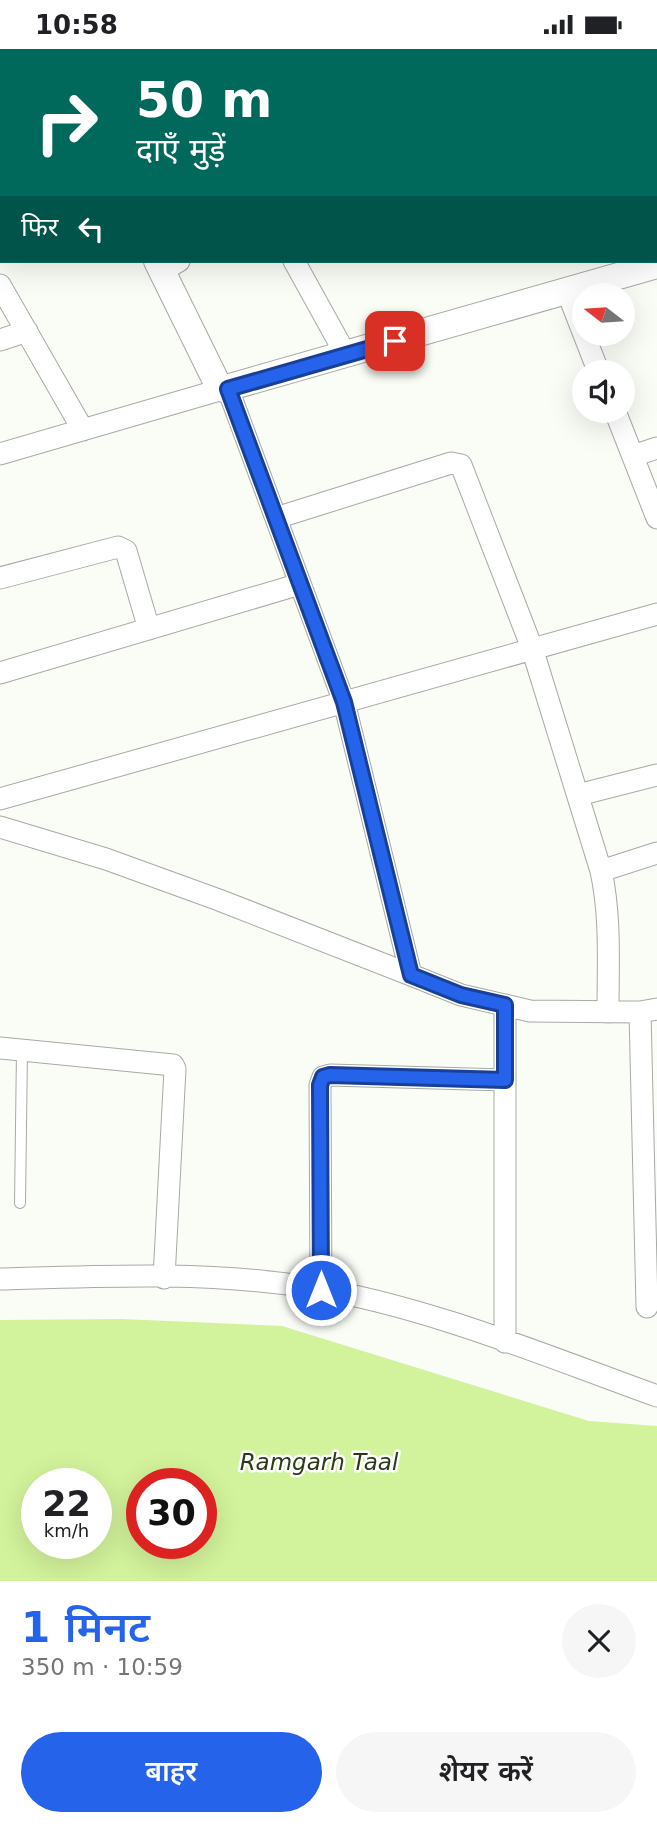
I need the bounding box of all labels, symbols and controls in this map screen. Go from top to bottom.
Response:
text: 10:58 [35,10,118,40]
text: 50 m [136,72,272,129]
icon: right [21,77,112,168]
text: दाएँ मुड़ें [136,131,225,169]
icon: left [72,210,110,248]
text: फिर [21,212,58,242]
north arrow [572,283,635,347]
map controls [572,283,635,423]
pin [365,311,425,371]
icon: arrive [376,322,414,360]
button: sound [572,360,635,423]
position arrow [284,1253,358,1327]
water label: Ramgarh Taal [240,1449,399,1475]
speed limit sign: 30 [126,1468,217,1559]
text: 22 [42,1484,91,1524]
text: km/h [44,1520,89,1541]
text: 1 मिनट [21,1603,150,1652]
button: close [562,1604,636,1678]
text: 350 m · 10:59 [21,1654,183,1680]
button: बाहर [21,1732,322,1812]
button: शेयर करें [336,1732,636,1812]

